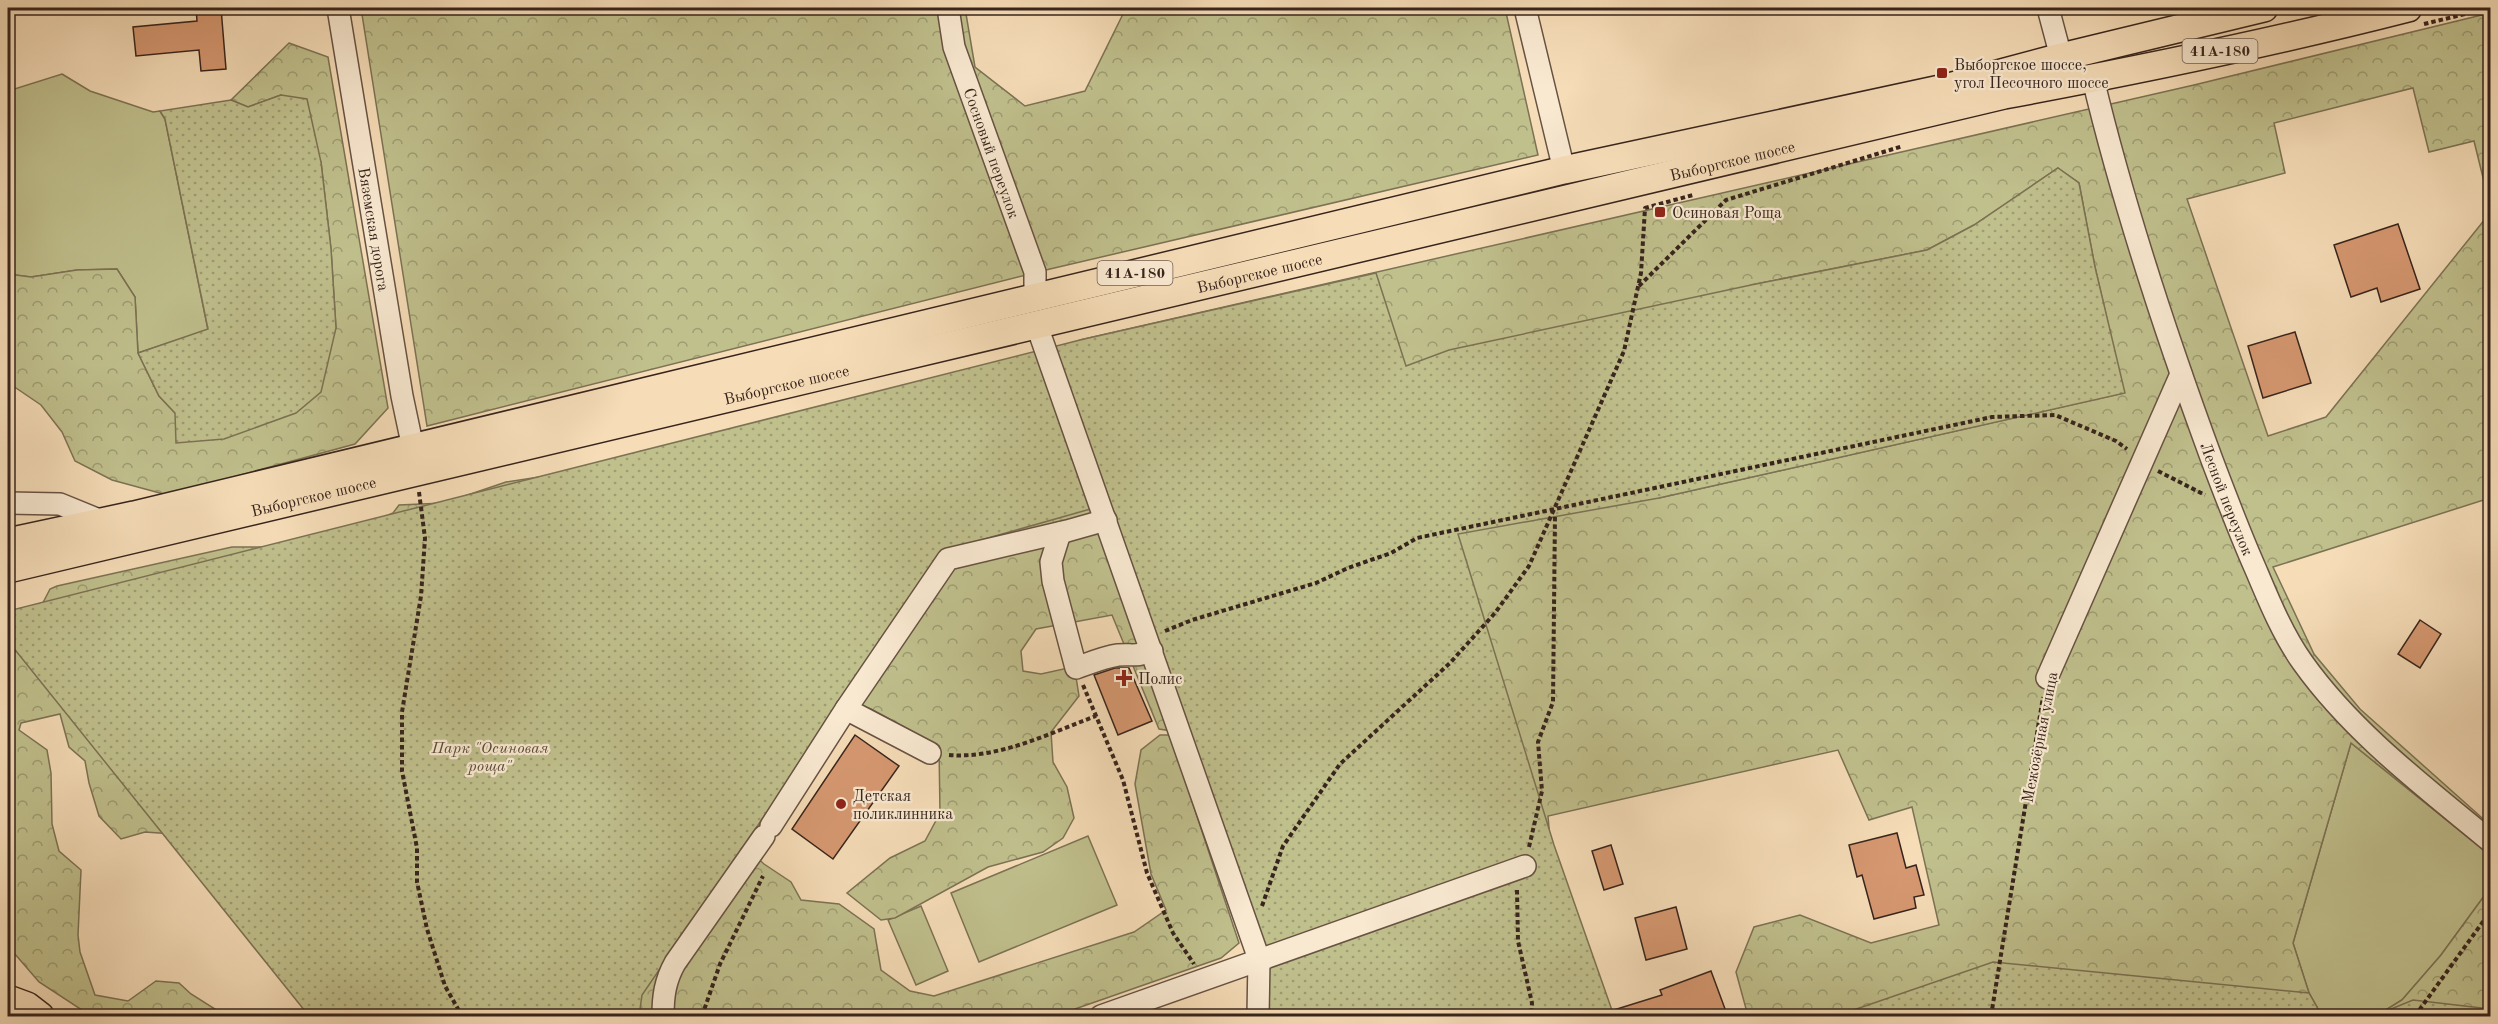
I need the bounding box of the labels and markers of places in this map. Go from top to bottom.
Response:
place label: Выборгское шоссе, угол Песочного шоссе [1954,58,2109,92]
marker: Выборгское шоссе, угол Песочного шоссе [1935,66,1949,80]
marker: Осиновая Роща [1653,205,1667,219]
place label: Осиновая Роща [1672,206,1782,222]
marker: Полис [1115,669,1133,687]
place label: Полис [1138,672,1182,688]
place label: Детская поликлинника [853,789,953,823]
marker: Детская поликлинника [834,797,848,811]

